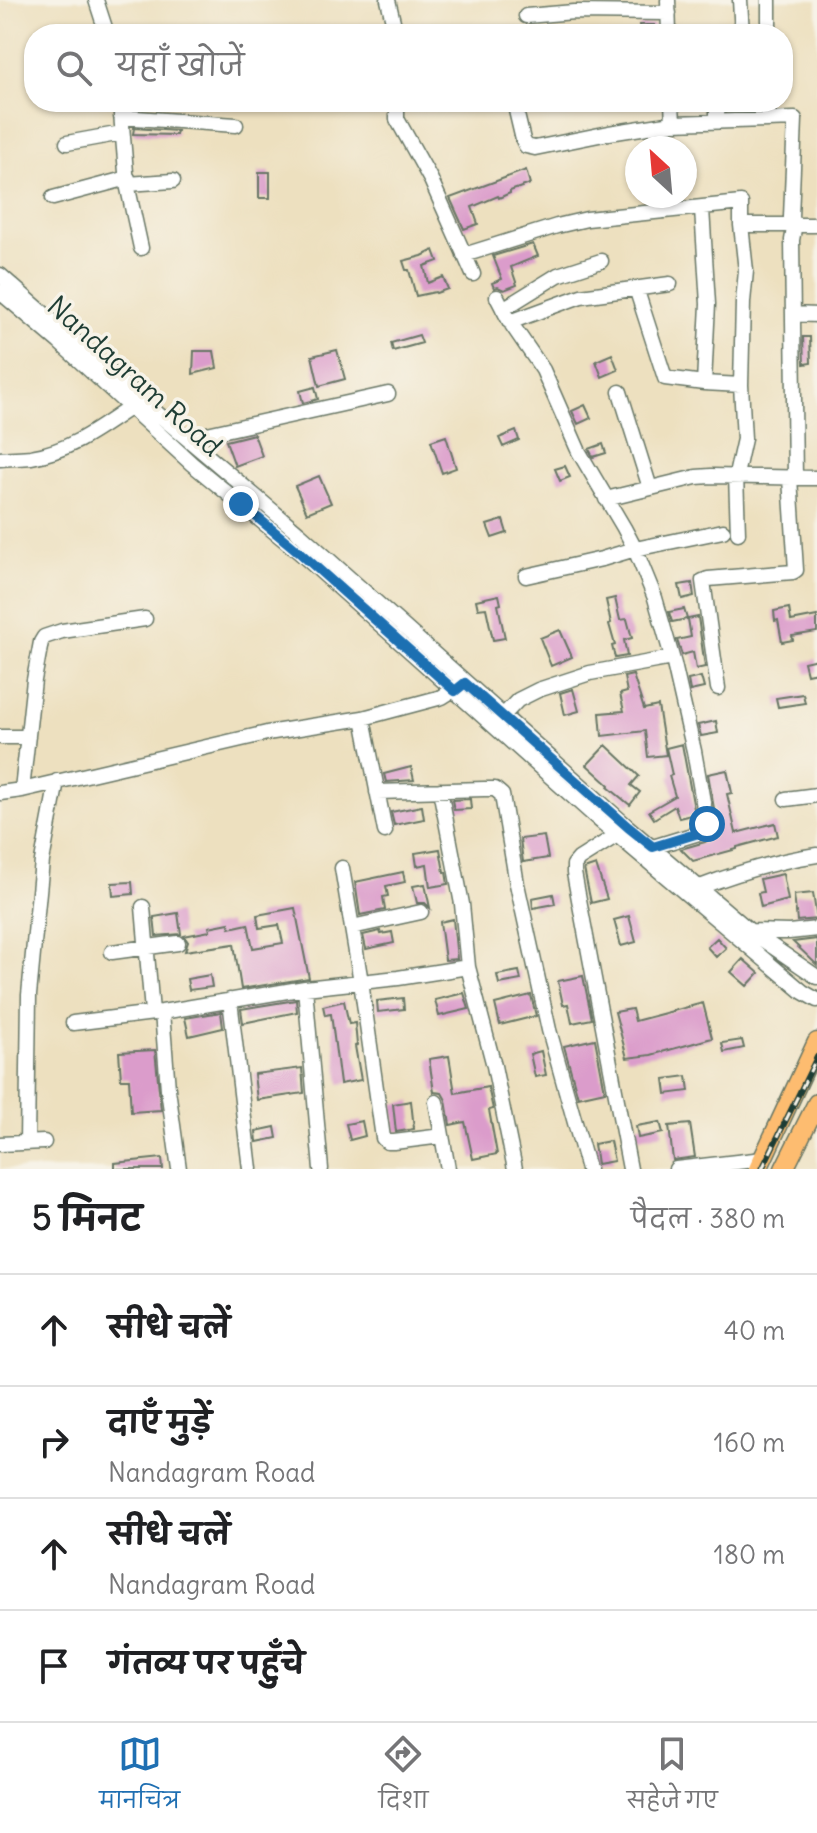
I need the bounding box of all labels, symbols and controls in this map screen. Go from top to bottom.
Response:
search box [24,24,793,112]
icon: search [52,46,96,90]
text: यहाँ खोजें [116,46,244,84]
north arrow [625,136,697,208]
street label: Nandagram Road [40,288,230,464]
route end [223,486,259,522]
route start [689,806,725,842]
text: 5 मिनट [32,1196,142,1239]
text: पैदल · 380 m [631,1202,785,1235]
icon: ahead [32,1308,76,1352]
text: सीधे चलें [108,1308,230,1346]
text: 40 m [724,1314,785,1347]
text: दाएँ मुड़ें [108,1403,212,1441]
icon: right [32,1420,76,1464]
text: 160 m [714,1426,785,1459]
text: Nandagram Road [108,1456,315,1489]
text: सीधे चलें [108,1515,230,1553]
icon: ahead [32,1532,76,1576]
text: 180 m [714,1538,785,1571]
text: Nandagram Road [108,1568,315,1601]
icon: arrive [32,1644,76,1688]
text: गंतव्य पर पहुँचे [108,1644,305,1682]
tab: मानचित्र [99,1732,180,1825]
tab: दिशा [378,1732,428,1825]
tab: सहेजे गए [627,1732,718,1825]

